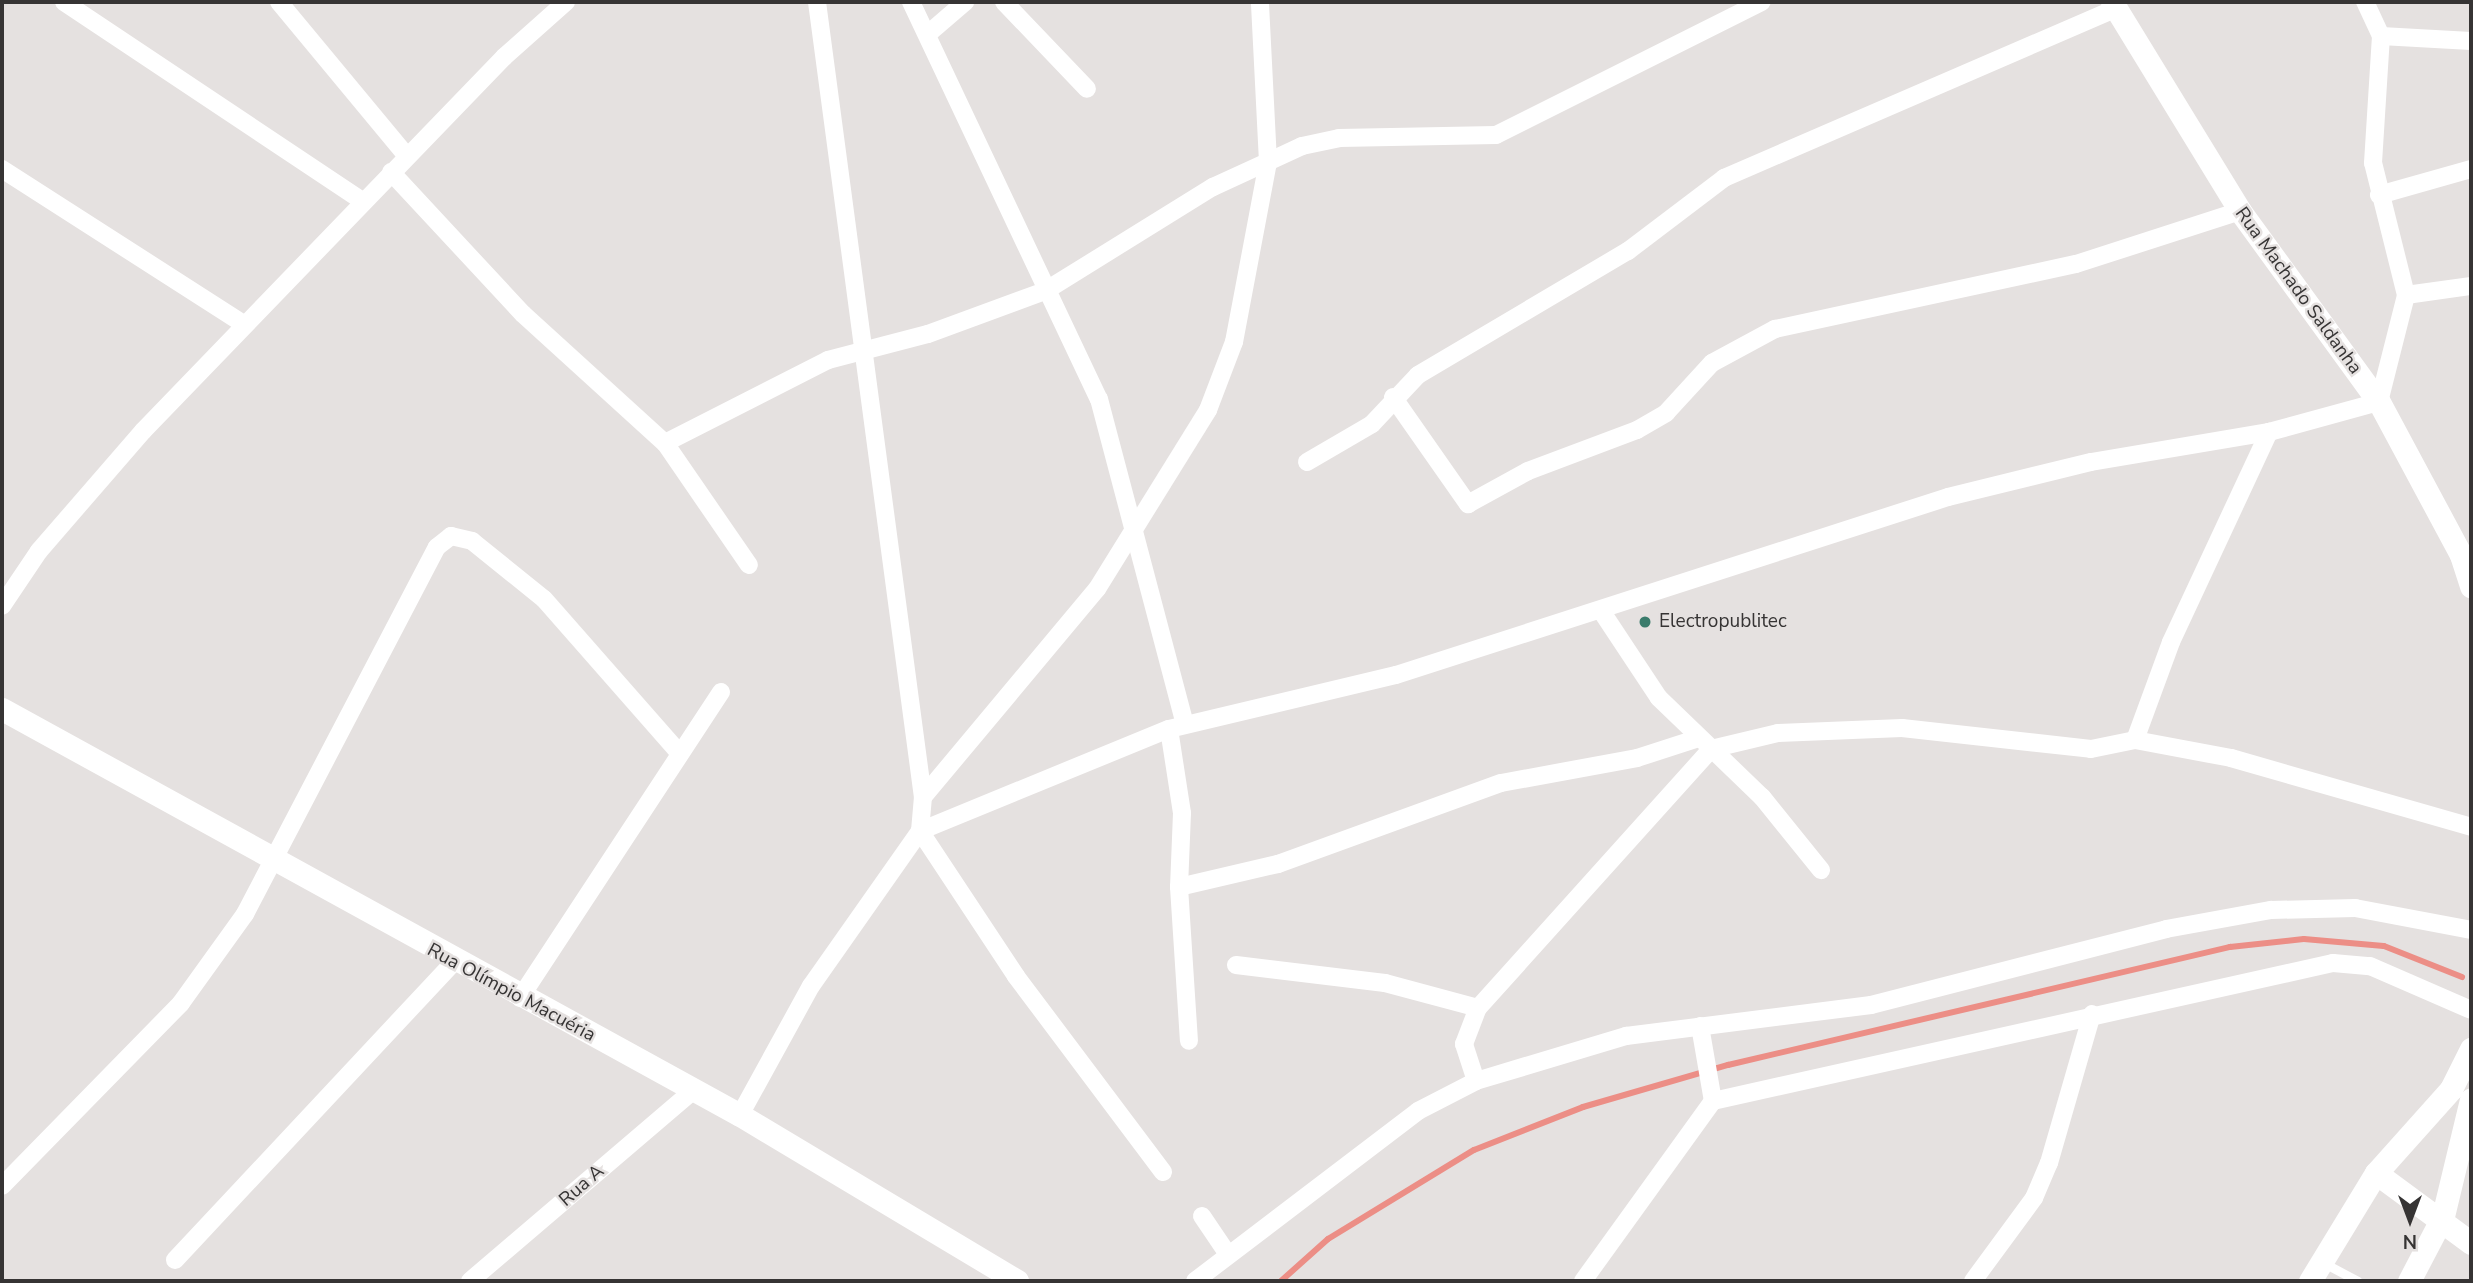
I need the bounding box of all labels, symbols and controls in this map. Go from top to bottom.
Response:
street label: Rua Machado Saldanha [2230,203,2366,379]
place label: Electropublitec [1659,611,1787,633]
marker: Electropublitec [1637,614,1653,630]
street label: Rua Olímpio Macuéria [423,939,599,1047]
street label: Rua A [555,1160,609,1212]
north arrow [2375,1185,2445,1255]
text: N [2403,1228,2417,1254]

